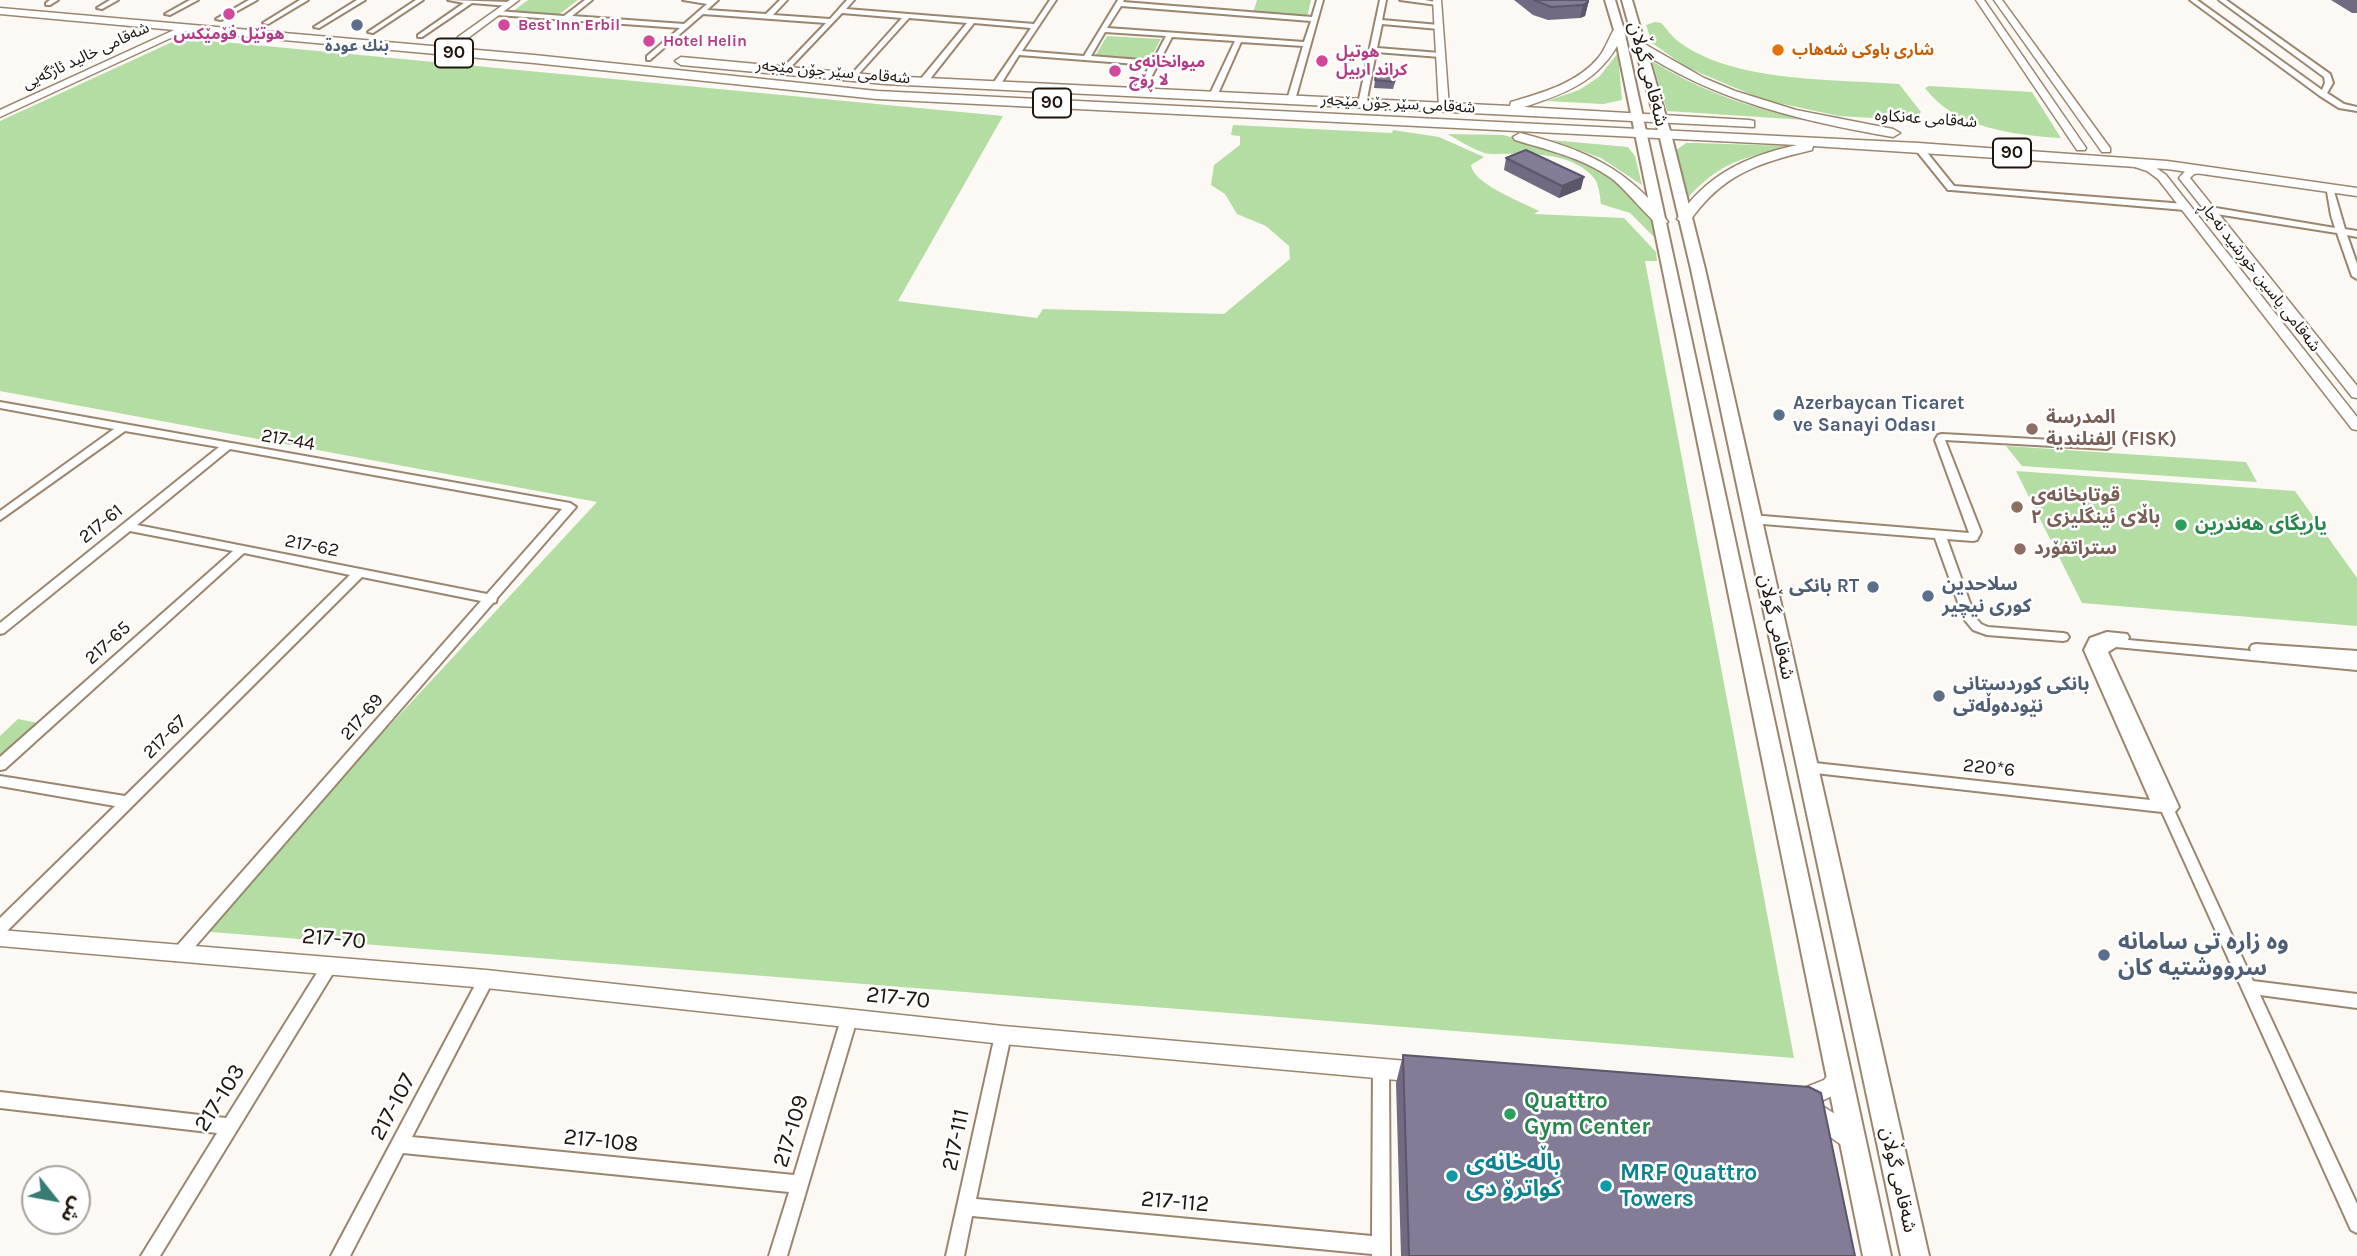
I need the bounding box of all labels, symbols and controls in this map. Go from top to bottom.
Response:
marker: هوتێل فۆمێکس [221,6,237,22]
place label: Best Inn Erbil [518,15,620,35]
marker: بنك عودة [349,17,365,33]
marker: Best Inn Erbil [496,17,512,33]
street label: شەقامی خالید ئاژگەیی [20,18,152,94]
street label: شەقامی گوڵان [1623,19,1673,129]
place label: هوتێل فۆمێکس [173,24,285,44]
place label: Hotel Helin [663,31,747,51]
marker: Hotel Helin [641,33,657,49]
place label: بنك عودة [325,36,389,56]
road number: 90 [435,38,473,68]
place label: شاری باوکی شەھاب [1792,40,1934,60]
place label: هوتيل كراند اربيل [1336,42,1407,80]
marker: شاری باوکی شەھاب [1770,42,1786,58]
place label: میوانخانەی لا ڕۆچ [1129,52,1205,90]
marker: هوتيل كراند اربيل [1314,53,1330,69]
street label: شەقامی سێر جۆن مێجەر [755,56,911,88]
marker: میوانخانەی لا ڕۆچ [1107,63,1123,79]
road number: 90 [1033,88,1071,118]
street label: شەقامی سێر جۆن مێجەر [1320,90,1476,118]
street label: شەقامی عەنکاوە [1874,106,1978,132]
road number: 90 [1993,138,2031,168]
street label: شەقامی یاسین خورشید نەجاڕ [2196,198,2324,356]
place label: Azerbaycan Ticaret ve Sanayi Odası [1793,393,1965,437]
marker: Azerbaycan Ticaret ve Sanayi Odası [1771,407,1787,423]
place label: المدرسة الفنلندية (FISK) [2046,407,2177,451]
marker: المدرسة الفنلندية (FISK) [2024,421,2040,437]
street label: 217-44 [259,424,317,456]
place label: قوتابخانەی باڵای ئینگلیزی ۲ [2031,485,2160,529]
street label: 217-61 [74,499,128,549]
marker: قوتابخانەی باڵای ئینگلیزی ۲ [2009,499,2025,515]
place label: یاریگای هەندرین [2195,514,2327,536]
marker: یاریگای هەندرین [2173,517,2189,533]
street label: 217-62 [283,530,341,562]
place label: ستراتفۆرد [2034,538,2117,560]
marker: ستراتفۆرد [2012,541,2028,557]
street label: شەقامی گوڵان [1753,572,1799,682]
place label: سلاحدین كوری نیچیر [1942,574,2031,618]
place label: بانكی RT [1789,576,1859,598]
marker: بانكی RT [1865,579,1881,595]
marker: سلاحدین كوری نیچیر [1920,588,1936,604]
street label: 217-65 [80,616,136,670]
place label: بانکی کوردستانی نێودەوڵەتی [1953,674,2089,718]
marker: بانکی کوردستانی نێودەوڵەتی [1931,688,1947,704]
street label: 217-69 [335,689,389,745]
street label: 217-67 [138,710,192,764]
street label: 220*6 [1962,754,2016,782]
street label: 217-70 [301,922,367,956]
place label: وه زاره تى سامانه سرووشتيه كان [2118,928,2289,982]
marker: وه زاره تى سامانه سرووشتيه كان [2096,947,2112,963]
street label: 217-70 [865,981,931,1015]
street label: 217-103 [189,1059,251,1137]
street label: 217-107 [364,1069,422,1145]
place label: Quattro Gym Center [1524,1087,1650,1141]
street label: 217-109 [767,1091,815,1171]
marker: Quattro Gym Center [1502,1106,1518,1122]
street label: 217-111 [936,1107,976,1173]
street label: 217-108 [562,1123,640,1159]
street label: شەقامی گوڵان [1875,1125,1921,1235]
place label: باڵەخانەی کواترۆ دی [1466,1149,1561,1203]
place label: MRF Quattro Towers [1620,1159,1757,1213]
north arrow [21,1165,91,1235]
marker: باڵەخانەی کواترۆ دی [1444,1168,1460,1184]
marker: MRF Quattro Towers [1598,1178,1614,1194]
street label: 217-112 [1140,1185,1210,1219]
text: ش [56,1193,88,1227]

